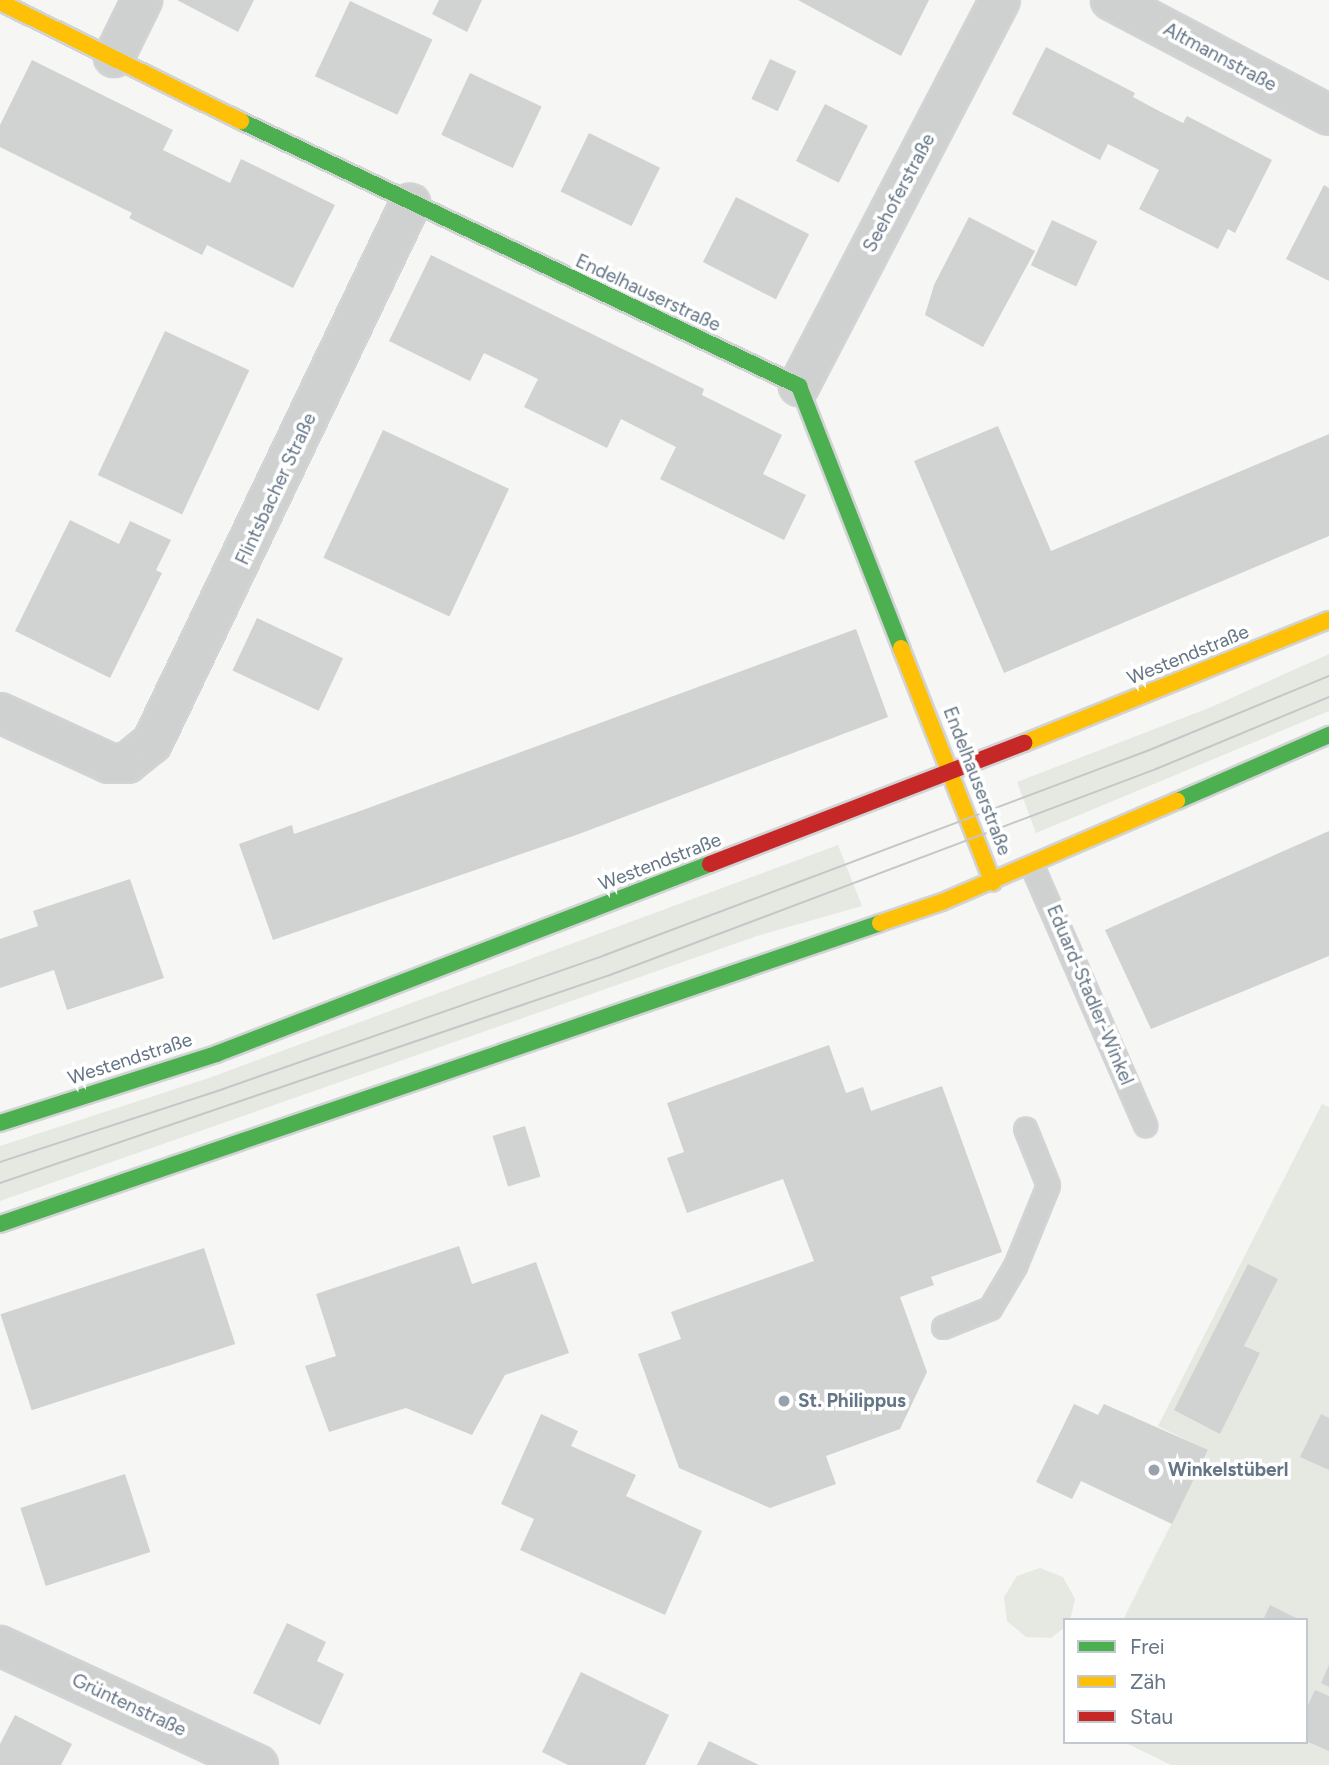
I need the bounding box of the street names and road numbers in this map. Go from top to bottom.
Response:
street label: Altmannstraße [1160,18,1280,96]
street label: Seehoferstraße [858,130,940,256]
street label: Endelhauserstraße [572,249,724,337]
street label: Flintsbacher Straße [231,410,321,568]
street label: Westendstraße [1124,620,1252,690]
street label: Endelhauserstraße [938,703,1016,859]
street label: Westendstraße [596,828,724,896]
street label: Eduard-Stadler-Winkel [1042,901,1138,1089]
street label: Westendstraße [65,1028,195,1090]
street label: Grüntenstraße [68,1669,190,1741]

